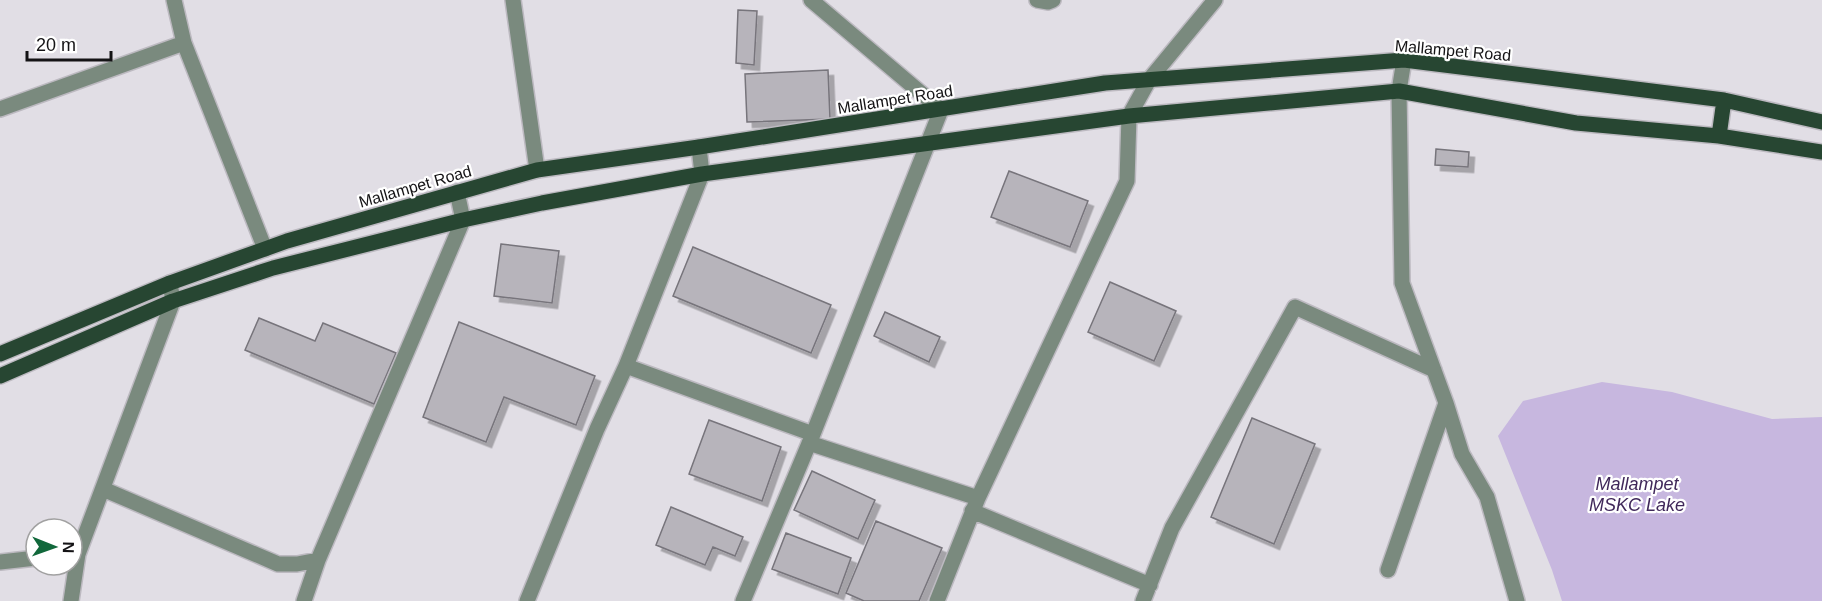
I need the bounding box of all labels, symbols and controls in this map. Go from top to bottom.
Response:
scale bar [27,24,111,62]
text: 20 m [36,35,76,55]
street label: Mallampet Road [1394,37,1512,64]
street label: Mallampet Road [836,82,954,117]
street label: Mallampet Road [357,162,473,211]
water label: Mallampet MSKC Lake [1589,474,1685,515]
north arrow [24,517,84,577]
text: N [60,541,77,553]

